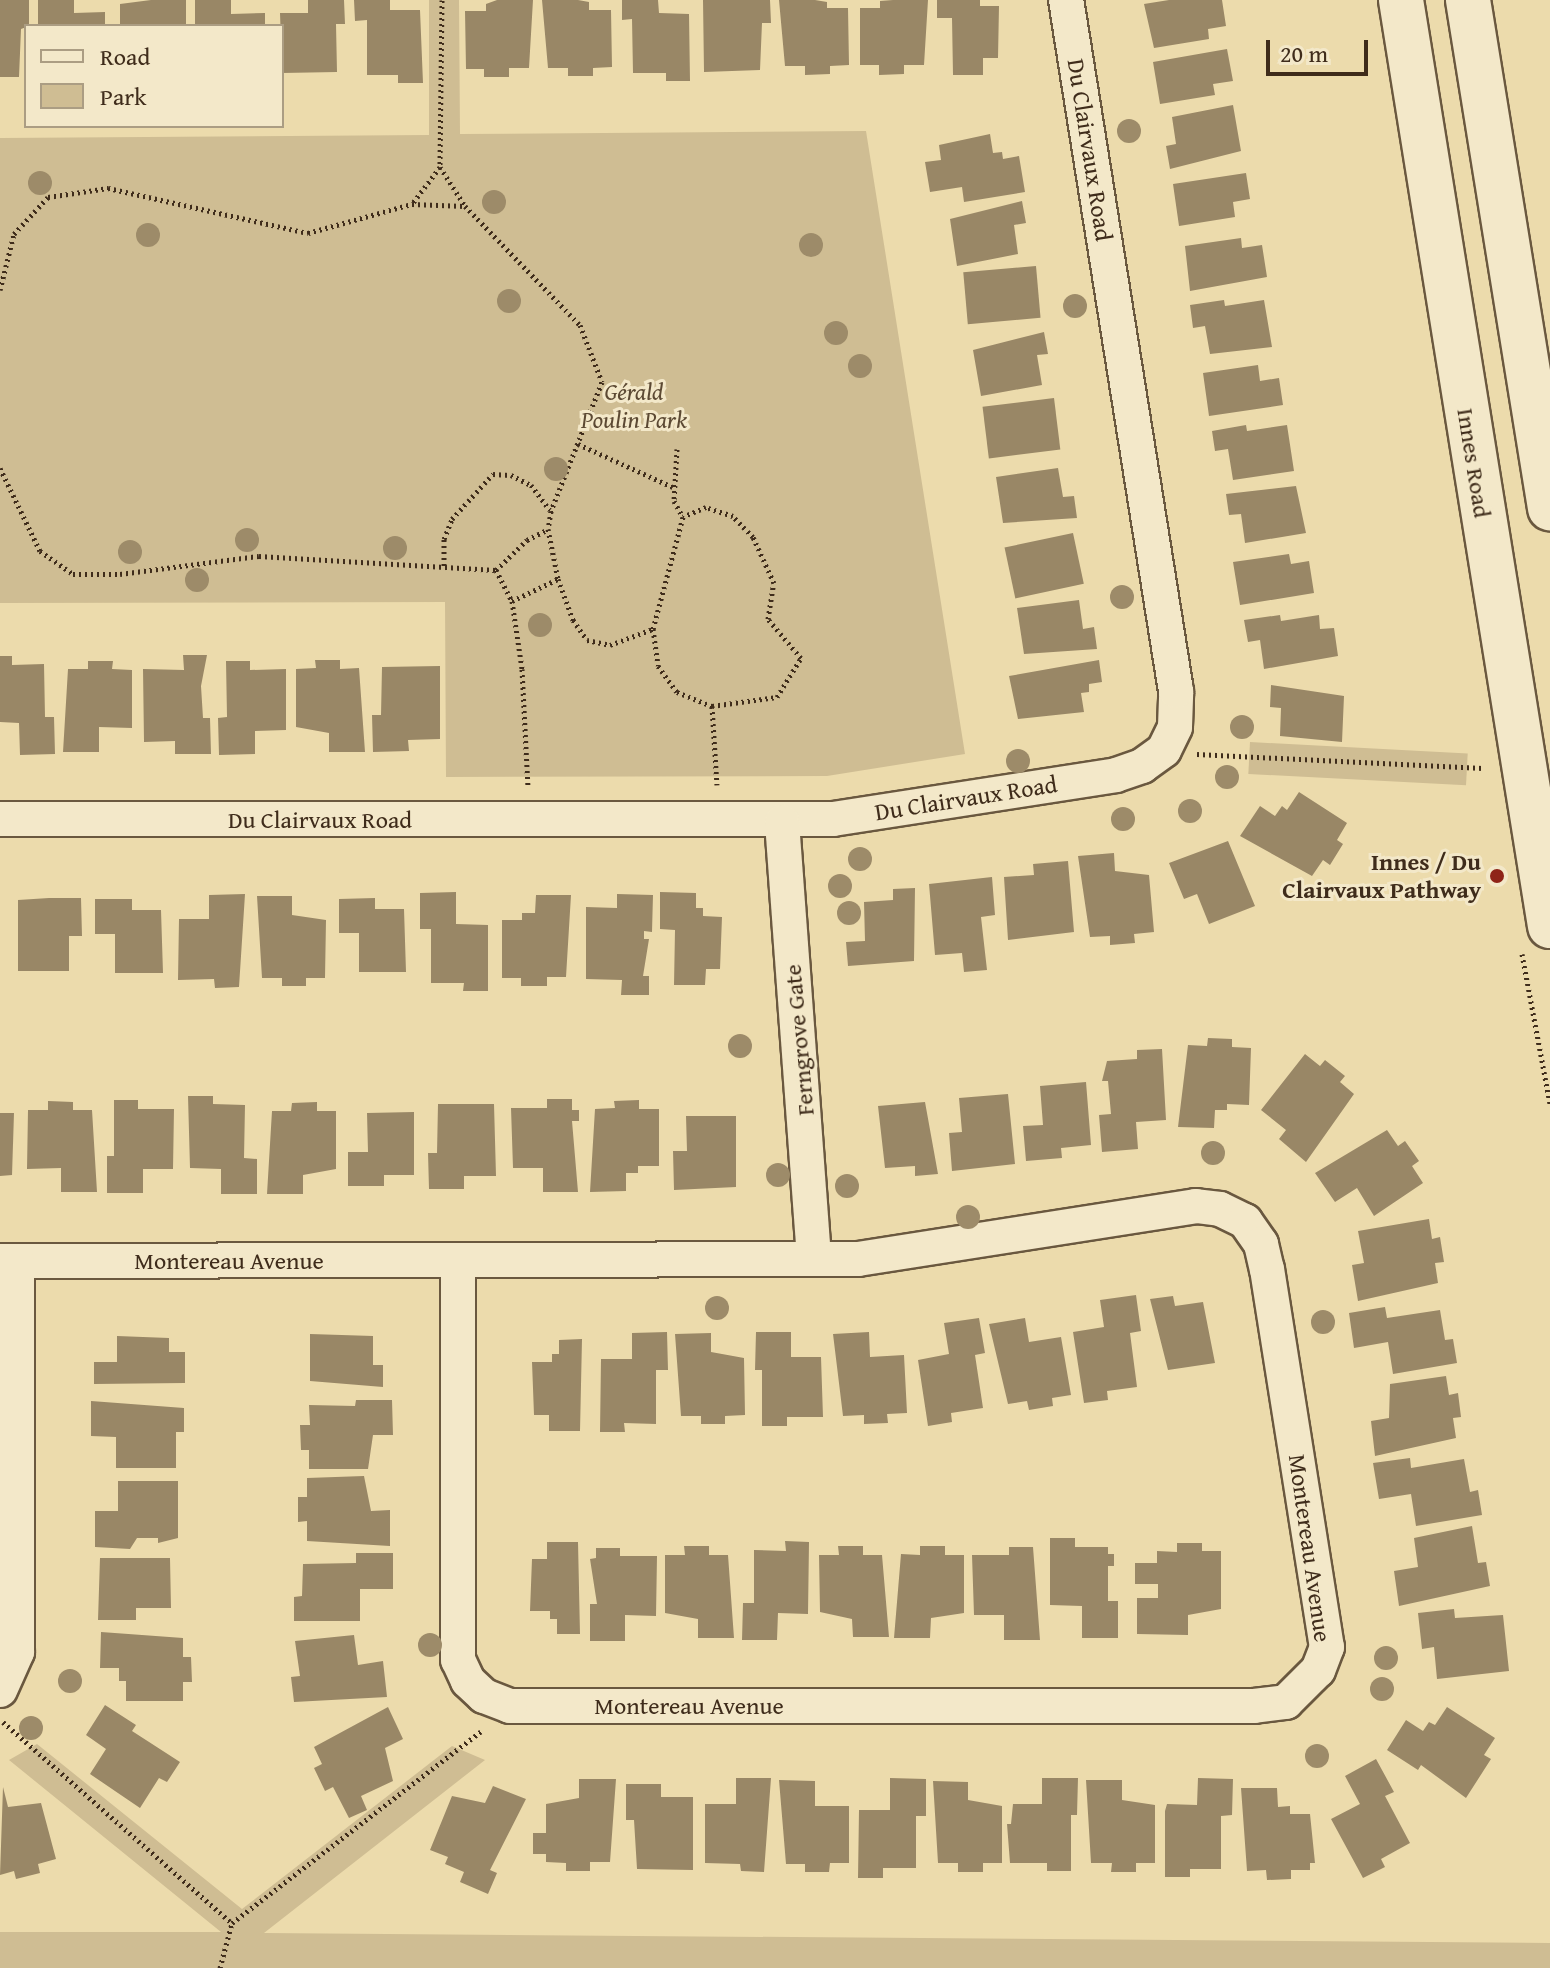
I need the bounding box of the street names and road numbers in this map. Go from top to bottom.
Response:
street label: Du Clairvaux Road [1061,57,1119,243]
street label: Innes Road [1451,406,1497,520]
street label: Du Clairvaux Road [873,769,1059,827]
street label: Du Clairvaux Road [228,806,412,834]
street label: Ferngrove Gate [778,963,820,1117]
street label: Montereau Avenue [134,1247,324,1275]
street label: Montereau Avenue [1283,1452,1337,1644]
street label: Montereau Avenue [594,1692,784,1720]

